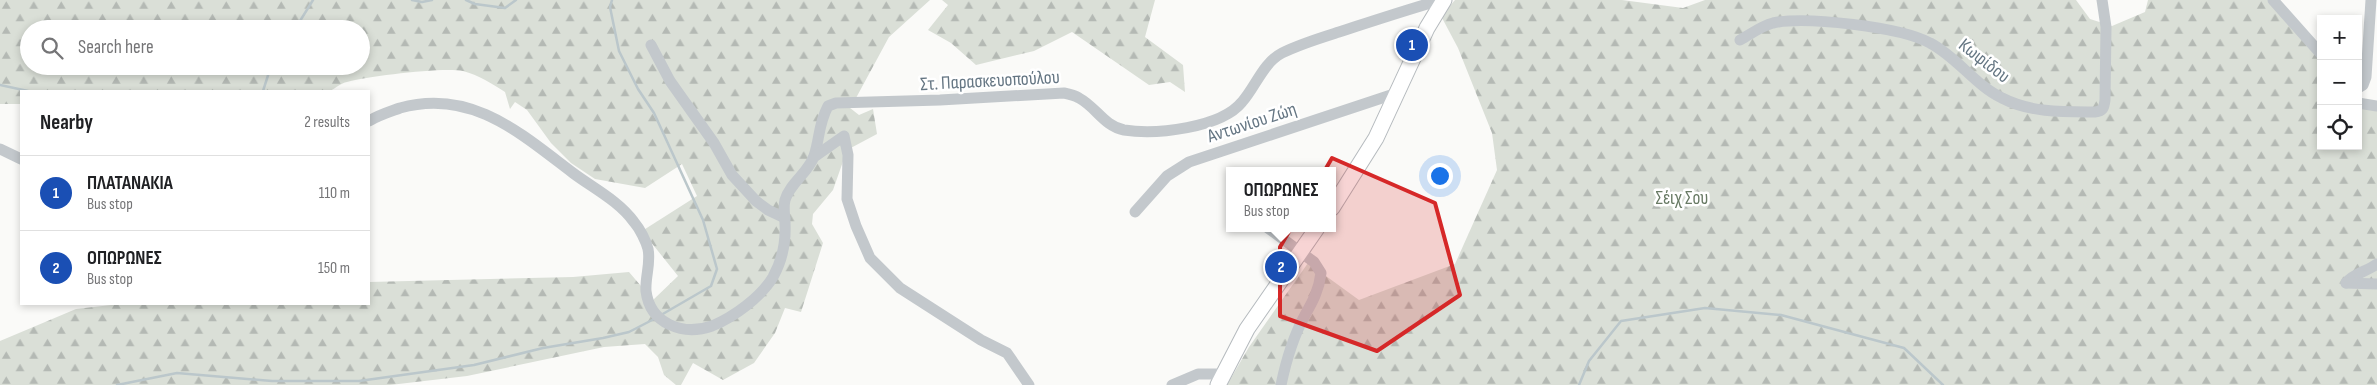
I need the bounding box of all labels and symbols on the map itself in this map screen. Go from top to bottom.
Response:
pin: 1 [1396,26,1428,64]
street label: Κωφίδου [1954,34,2014,88]
street label: Στ. Παρασκευοπούλου [920,66,1060,96]
street label: Αντωνίου Ζώη [1204,98,1300,149]
your location [1427,163,1453,189]
park label: Σέιχ Σου [1656,187,1708,210]
pin: 2 [1265,248,1297,286]

